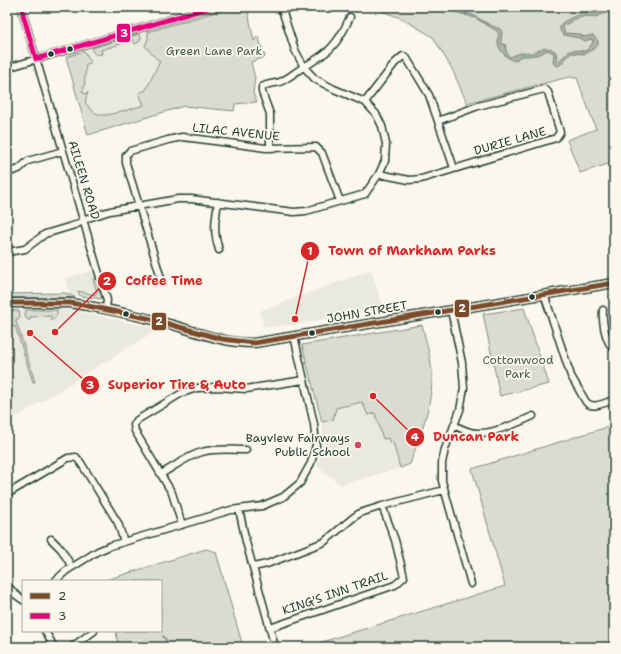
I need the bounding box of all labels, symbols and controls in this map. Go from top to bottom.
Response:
line badge: 3 [116,23,131,43]
text: 3 [120,26,128,41]
park label: Green Lane Park [166,43,262,59]
unlabelled marker [65,44,75,54]
unlabelled marker [46,49,56,59]
street label: LILAC AVENUE [192,119,280,145]
street label: DURIE LANE [472,123,548,159]
street label: AILEEN ROAD [64,138,104,222]
callout: Town of Markham Parks [300,238,504,263]
text: Town of Markham Parks [328,242,496,259]
text: 1 [307,243,313,259]
callout: Coffee Time [97,268,211,293]
text: Coffee Time [125,272,203,289]
text: 2 [103,273,112,289]
unlabelled marker [527,292,537,302]
street label: JOHN STREET [325,297,409,327]
line badge: 2 [454,299,470,318]
text: 2 [458,301,466,316]
unlabelled marker [433,307,443,317]
unlabelled marker [121,309,131,319]
line badge: 2 [151,312,167,331]
text: 2 [155,314,163,329]
unlabelled marker [307,328,317,338]
park label: Cottonwood Park [482,352,554,382]
callout: Superior Tire & Auto [80,372,254,397]
text: Superior Tire & Auto [108,376,246,393]
text: 3 [86,377,94,393]
callout: Duncan Park [405,424,528,449]
text: Duncan Park [433,428,519,445]
text: 4 [411,429,420,445]
place label: Bayview Fairways Public School [246,430,350,460]
marker: Bayview Fairways Public School [353,440,363,450]
street label: KING'S INN TRAIL [280,567,390,619]
legend [22,580,162,632]
text: 2 [58,588,66,604]
text: 3 [58,608,66,624]

